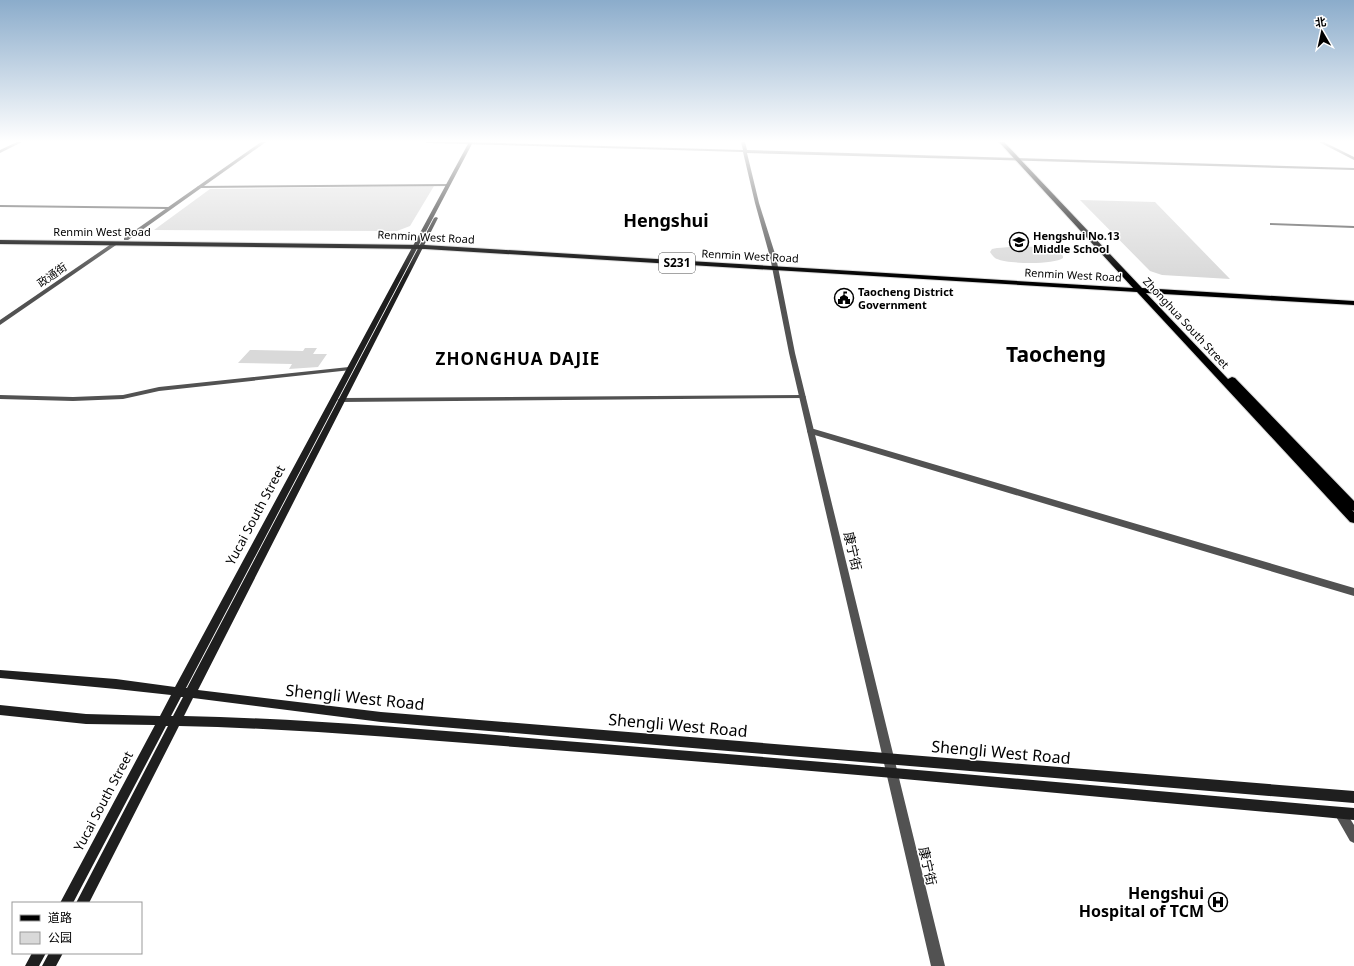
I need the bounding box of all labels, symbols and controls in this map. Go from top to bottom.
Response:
north arrow [1302,12,1342,52]
text: 北 [1314,13,1327,30]
district label: Hengshui [623,208,709,232]
street label: Renmin West Road [53,224,151,239]
street label: Renmin West Road [377,226,475,247]
place label: Hengshui No.13 Middle School [1033,228,1120,256]
school or university icon: Hengshui No.13 Middle School [1008,231,1030,253]
street label: Renmin West Road [701,245,799,266]
road number: S231 [659,253,695,273]
street label: 政通街 [34,259,70,290]
street label: Renmin West Road [1024,264,1122,285]
street label: Zhonghua South Street [1140,274,1233,372]
place label: Taocheng District Government [858,284,954,312]
public building icon: Taocheng District Government [833,287,855,309]
district label: Taocheng [1006,340,1106,368]
district label: ZHONGHUA DAJIE [436,347,600,370]
street label: Yucai South Street [221,462,289,568]
street label: 康宁街 [840,530,866,572]
street label: Shengli West Road [284,679,426,715]
street label: Shengli West Road [608,708,748,742]
street label: Shengli West Road [931,735,1071,769]
street label: Yucai South Street [69,748,137,854]
street label: 康宁街 [915,845,941,887]
place label: Hengshui Hospital of TCM [1079,882,1204,922]
hospital icon: Hengshui Hospital of TCM [1207,891,1229,913]
legend [12,902,142,954]
text: 道路 [48,909,72,926]
text: 公园 [48,929,72,946]

